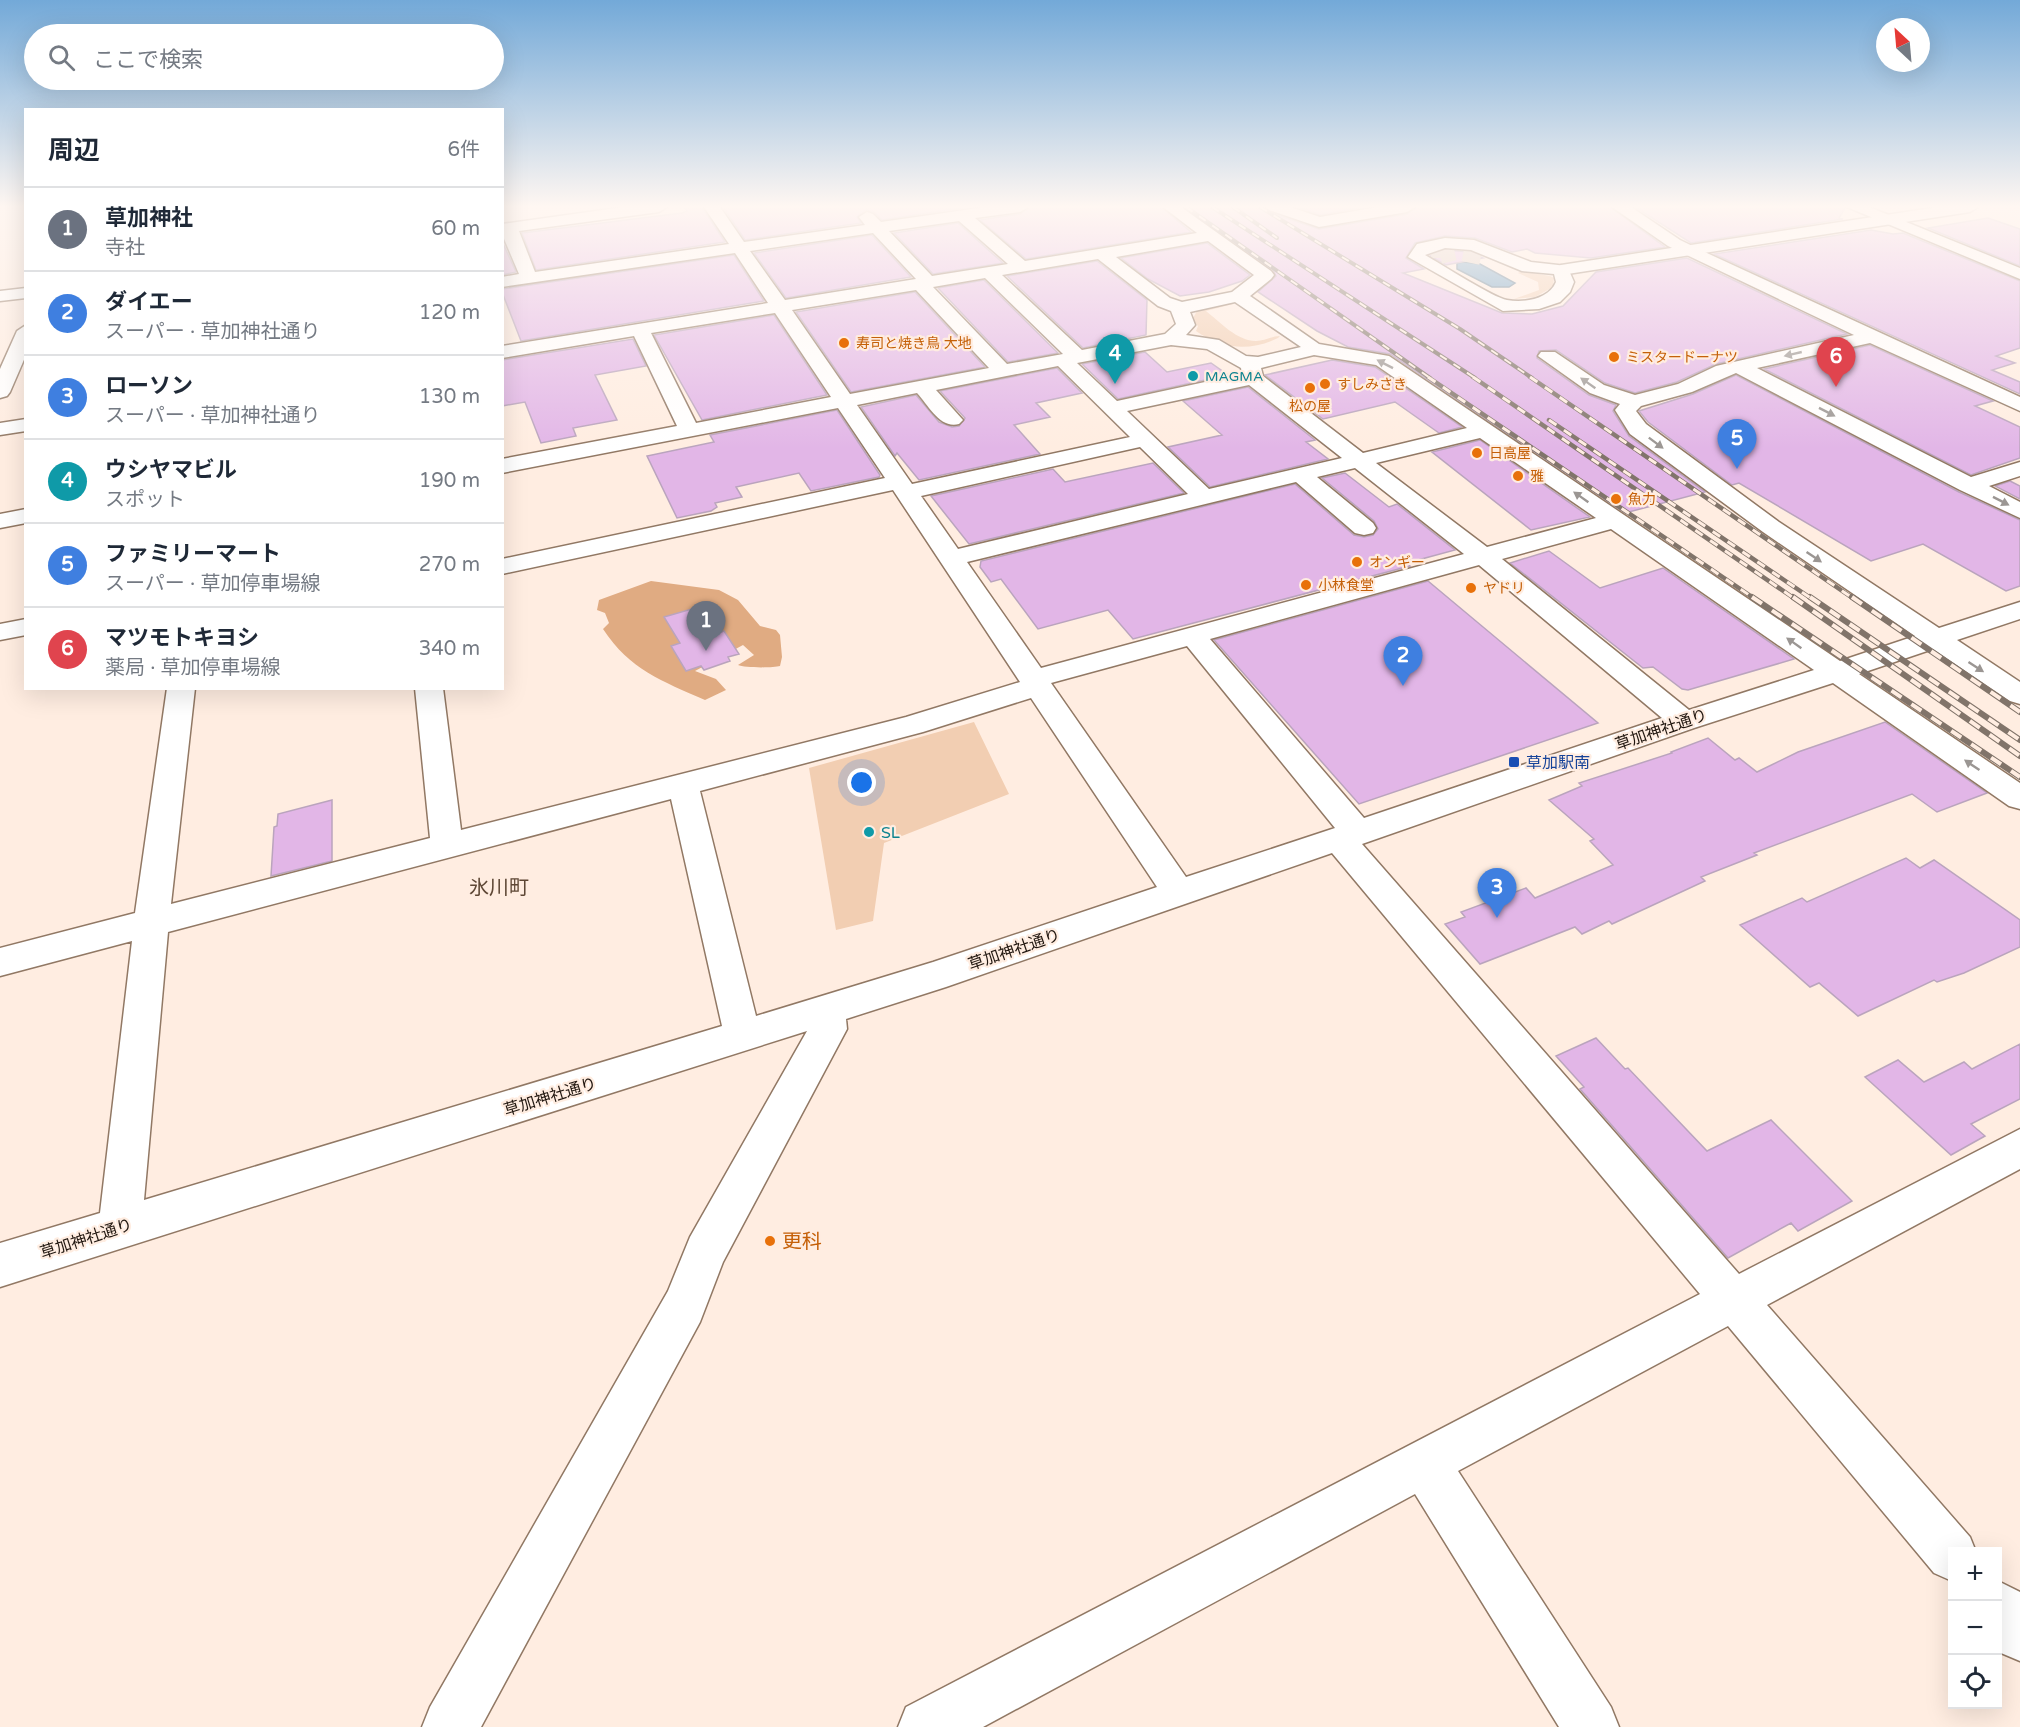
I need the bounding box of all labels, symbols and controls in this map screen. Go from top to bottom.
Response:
north arrow [1876,18,1930,72]
search box [24,24,504,90]
icon: search [45,41,78,74]
text: ここで検索 [93,47,203,73]
text: 周辺 [48,135,100,166]
text: 6件 [447,138,480,162]
text: 草加神社 [105,205,193,231]
text: 1 [61,217,74,241]
text: 60 m [431,217,480,241]
text: 寺社 [105,236,145,260]
text: ダイエー [105,289,193,315]
text: 2 [61,301,74,325]
text: 120 m [419,301,480,325]
text: スーパー · 草加神社通り [105,320,320,344]
pin: 4 [1096,334,1134,384]
place label: 寿司と焼き鳥 大地 [856,335,972,352]
marker: 寿司と焼き鳥 大地 [837,336,851,350]
pin: 6 [1816,338,1856,387]
place label: ミスタードーナツ [1626,349,1738,366]
marker: ミスタードーナツ [1607,350,1621,364]
one-way arrow [1783,350,1802,359]
one-way arrow [1377,359,1394,368]
place label: MAGMA [1205,368,1263,385]
marker: MAGMA [1186,369,1200,383]
text: ローソン [105,373,193,399]
place label: すしみさき [1337,376,1407,393]
marker: すしみさき [1318,377,1332,391]
one-way arrow [1581,377,1597,389]
marker: 松の屋 [1303,381,1317,395]
text: 3 [61,385,74,409]
text: 130 m [419,385,480,409]
place label: 松の屋 [1289,398,1331,415]
text: スーパー · 草加神社通り [105,404,320,428]
one-way arrow [1819,408,1836,417]
pin: 5 [1718,420,1756,469]
one-way arrow [1648,436,1664,449]
place label: 日高屋 [1489,445,1531,462]
marker: 日高屋 [1470,446,1484,460]
text: ウシヤマビル [105,457,237,483]
place label: 雅 [1530,468,1544,485]
text: 4 [61,469,74,493]
text: 190 m [419,469,480,493]
marker: 雅 [1511,469,1525,483]
text: スポット [105,488,185,512]
one-way arrow [1574,491,1590,503]
place label: 魚力 [1628,491,1656,508]
marker: 魚力 [1609,492,1623,506]
one-way arrow [1992,496,2010,506]
text: ファミリーマート [105,541,281,567]
one-way arrow [1806,551,1822,562]
text: 5 [61,553,74,577]
text: 270 m [419,553,480,577]
place label: オンギー [1369,554,1425,571]
marker: オンギー [1350,555,1364,569]
text: スーパー · 草加停車場線 [105,572,320,596]
place label: 小林食堂 [1318,577,1374,594]
marker: 小林食堂 [1299,578,1313,592]
place label: ヤドリ [1483,580,1525,597]
marker: ヤドリ [1464,581,1478,595]
pin: 1 [686,602,726,651]
text: マツモトキヨシ [105,625,259,651]
pin: 2 [1384,636,1422,686]
text: 6 [61,637,74,661]
text: 340 m [419,637,480,661]
one-way arrow [1786,637,1802,649]
text: 薬局 · 草加停車場線 [105,656,281,680]
one-way arrow [1968,661,1984,673]
street label: 草加神社通り [1613,705,1710,755]
place label: 草加駅南 [1526,753,1590,773]
marker: 草加駅南 [1507,755,1521,769]
one-way arrow [1964,759,1980,771]
your location [847,768,876,797]
place label: SL [881,823,900,843]
marker: SL [862,825,876,839]
pin: 3 [1478,868,1516,918]
district label: 氷川町 [469,876,529,900]
street label: 草加神社通り [966,925,1063,975]
street label: 草加神社通り [501,1073,599,1121]
street label: 草加神社通り [38,1215,135,1263]
place label: 更科 [782,1230,822,1254]
marker: 更科 [763,1234,777,1248]
map controls [1948,1547,2002,1709]
button: + [1948,1547,2002,1601]
button: − [1948,1601,2002,1655]
button: locate [1948,1655,2002,1709]

